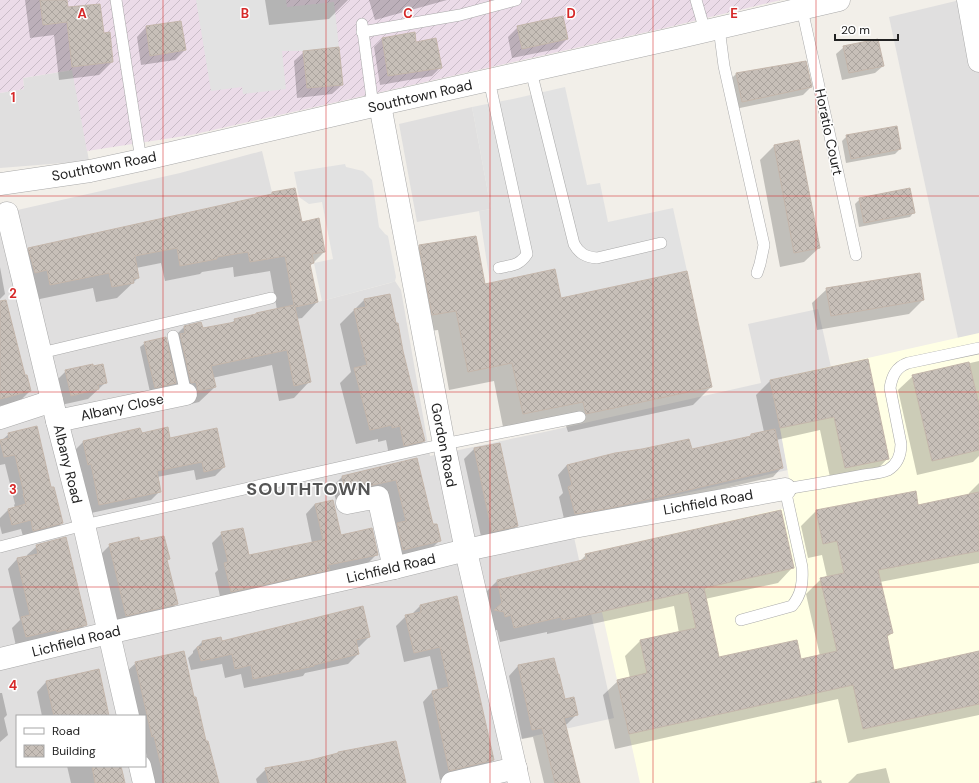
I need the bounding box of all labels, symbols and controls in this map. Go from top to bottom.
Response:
text: A [77,5,87,22]
text: B [241,5,249,22]
text: C [403,5,413,22]
text: D [566,5,576,22]
text: E [730,5,738,22]
scale bar [835,16,898,42]
text: 20 m [841,22,870,38]
street label: Southtown Road [366,75,474,117]
street label: Horatio Court [811,87,847,177]
text: 1 [11,89,15,106]
street label: Southtown Road [50,147,158,185]
text: 2 [9,285,17,302]
street label: Albany Close [79,389,165,425]
street label: Gordon Road [427,401,461,489]
street label: Albany Road [50,423,86,505]
district label: SOUTHTOWN [246,477,372,501]
text: 3 [9,481,17,498]
street label: Lichfield Road [662,485,754,519]
street label: Lichfield Road [345,549,437,587]
street label: Lichfield Road [30,621,122,661]
text: 4 [9,677,17,694]
legend [16,715,146,767]
text: Road [52,723,80,739]
text: Building [52,743,96,759]

